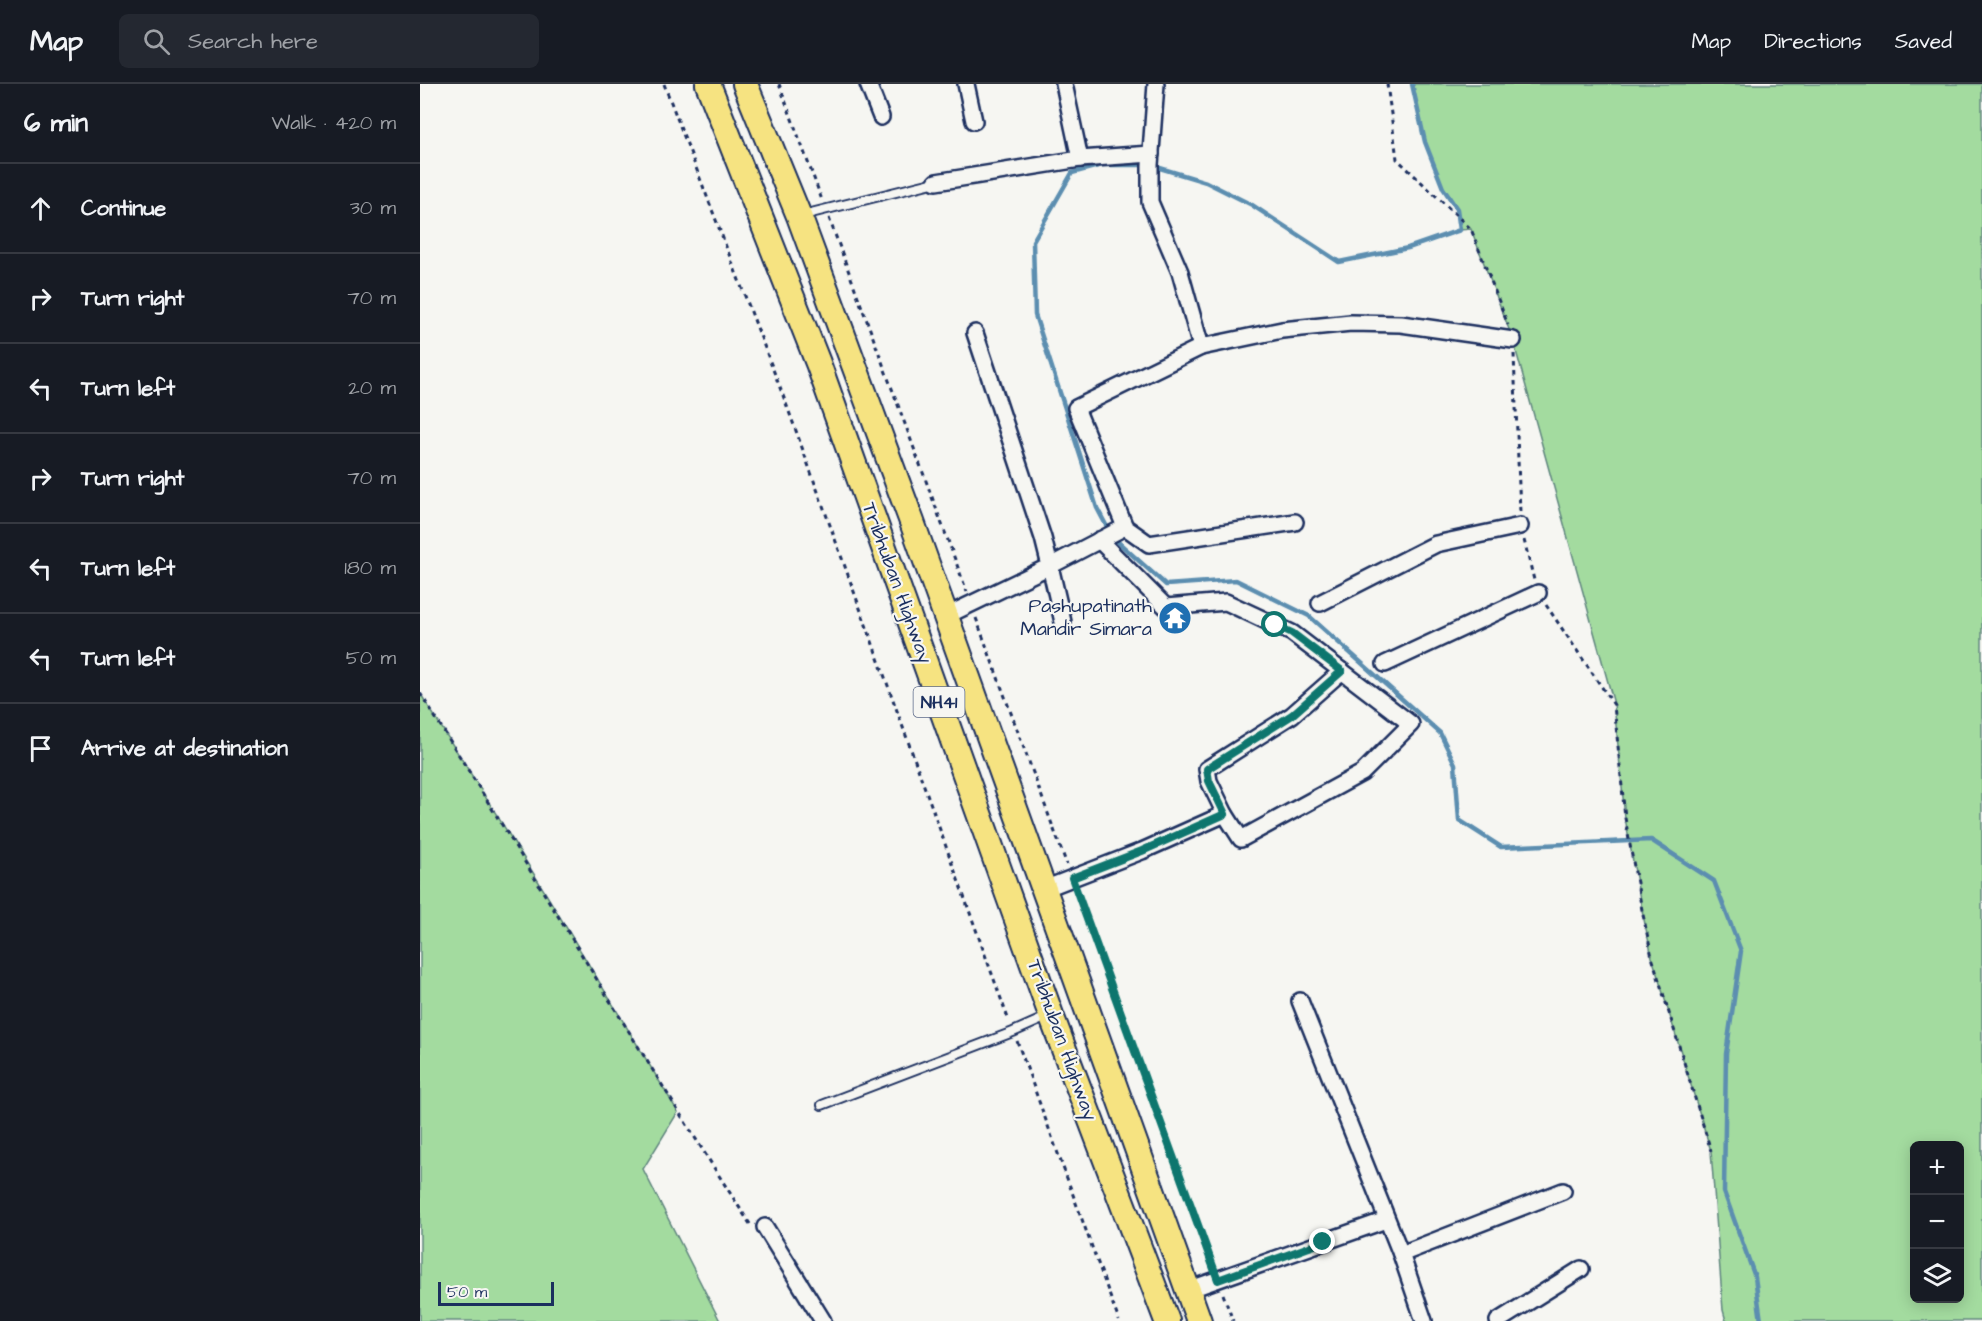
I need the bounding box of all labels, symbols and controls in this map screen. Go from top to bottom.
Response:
search box [119,14,539,68]
text: Map [30,22,83,61]
icon: search [140,25,173,58]
text: Search here [188,26,318,57]
text: Map [1691,27,1731,56]
text: Directions [1764,27,1862,56]
text: Saved [1895,27,1952,56]
text: 6 min [24,105,88,141]
text: Walk · 420 m [272,109,396,137]
icon: ahead [24,192,57,225]
text: Continue [81,193,166,224]
text: 30 m [350,194,396,222]
icon: right [24,282,57,315]
text: Turn right [81,283,184,314]
text: 70 m [348,284,396,312]
icon: left [24,372,57,405]
text: Turn left [81,373,175,404]
text: 20 m [348,374,396,402]
icon: right [24,462,57,495]
text: Turn right [81,463,184,494]
text: 70 m [348,464,396,492]
street label: Tribhuban Highway [854,498,939,668]
icon: left [24,552,57,585]
text: Turn left [81,553,175,584]
text: 180 m [344,554,396,582]
place label: Pashupatinath Mandir Simara [1020,592,1152,643]
temple icon: Pashupatinath Mandir Simara [1157,600,1193,636]
route start [1261,611,1287,637]
icon: left [24,642,57,675]
text: Turn left [81,643,175,674]
text: 50 m [346,644,396,672]
road number: NH41 [914,687,964,717]
icon: arrive [24,732,57,765]
text: Arrive at destination [81,733,288,764]
street label: Tribhuban Highway [1019,955,1104,1125]
map controls [1910,1141,1964,1303]
button: + [1910,1141,1964,1195]
button: − [1910,1195,1964,1249]
route end [1309,1228,1335,1254]
button: layers [1910,1249,1964,1303]
scale bar [438,1279,554,1306]
text: 50 m [447,1281,487,1303]

